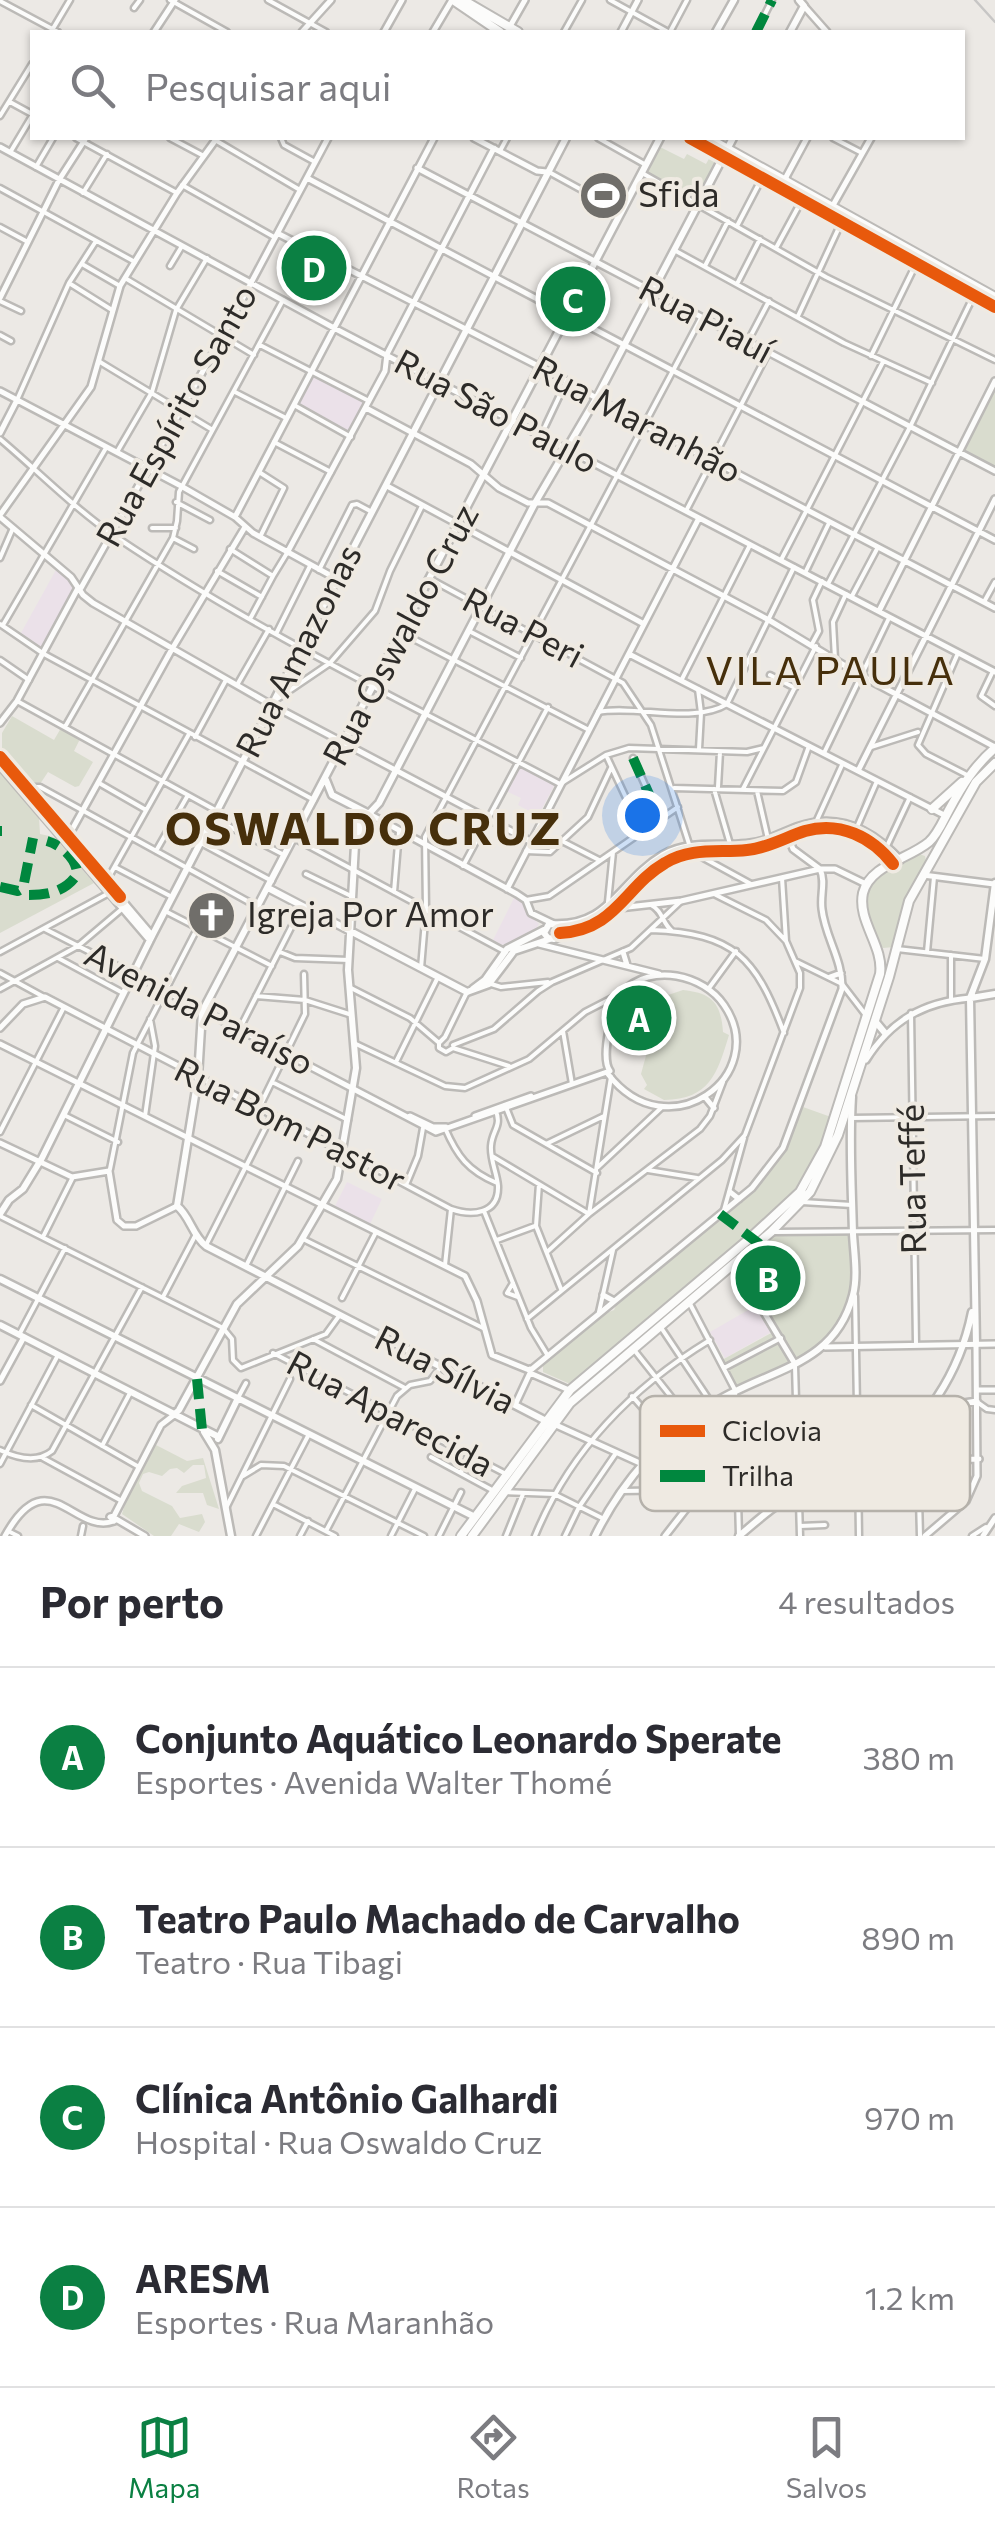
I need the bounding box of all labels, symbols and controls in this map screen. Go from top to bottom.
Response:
search box [30,30,965,140]
icon: search [65,58,120,113]
text: Pesquisar aqui [145,62,391,109]
sports icon: Sfida [577,169,629,221]
place label: Sfida [638,171,720,214]
pin: D [282,230,346,306]
pin: C [540,262,606,336]
street label: Rua Piauí [633,265,782,371]
street label: Rua Espírito Santo [85,276,265,553]
street label: Rua São Paulo [388,338,606,481]
street label: Rua Maranhão [526,345,750,491]
street label: Rua Oswaldo Cruz [312,496,486,772]
street label: Rua Amazonas [225,536,369,764]
street label: Rua Peri [456,576,592,675]
district label: VILA PAULA [706,644,956,693]
your location [617,790,668,841]
district label: OSWALDO CRUZ [165,799,563,854]
church icon: Igreja Por Amor [186,889,238,941]
place label: Igreja Por Amor [247,891,494,934]
street label: Avenida Paraíso [79,931,322,1083]
pin: A [606,980,672,1056]
street label: Rua Bom Pastor [168,1046,414,1200]
street label: Rua Teffé [888,1104,933,1255]
pin: B [736,1240,800,1316]
street label: Rua Sílvia [369,1314,523,1421]
street label: Rua Aparecida [281,1339,502,1484]
legend [640,1396,970,1511]
text: Ciclovia [722,1413,822,1447]
text: Trilha [722,1458,794,1492]
text: Por perto [40,1575,224,1627]
text: 4 resultados [778,1581,955,1621]
text: Conjunto Aquático Leonardo Sperate [135,1714,782,1761]
text: A [61,1737,84,1777]
text: 380 m [862,1737,955,1777]
text: Esportes · Avenida Walter Thomé [135,1761,612,1801]
text: Teatro Paulo Machado de Carvalho [135,1894,740,1941]
text: B [62,1917,83,1957]
text: 890 m [861,1917,955,1957]
text: Teatro · Rua Tibagi [135,1941,403,1981]
text: Clínica Antônio Galhardi [135,2074,559,2121]
text: C [62,2097,83,2137]
text: 970 m [864,2097,955,2137]
text: Hospital · Rua Oswaldo Cruz [135,2121,542,2161]
text: ARESM [135,2254,271,2301]
text: D [61,2277,84,2317]
text: 1.2 km [865,2277,955,2317]
text: Esportes · Rua Maranhão [135,2301,494,2341]
tab: Mapa [128,2410,200,2504]
tab: Rotas [456,2410,530,2504]
tab: Salvos [786,2410,867,2504]

